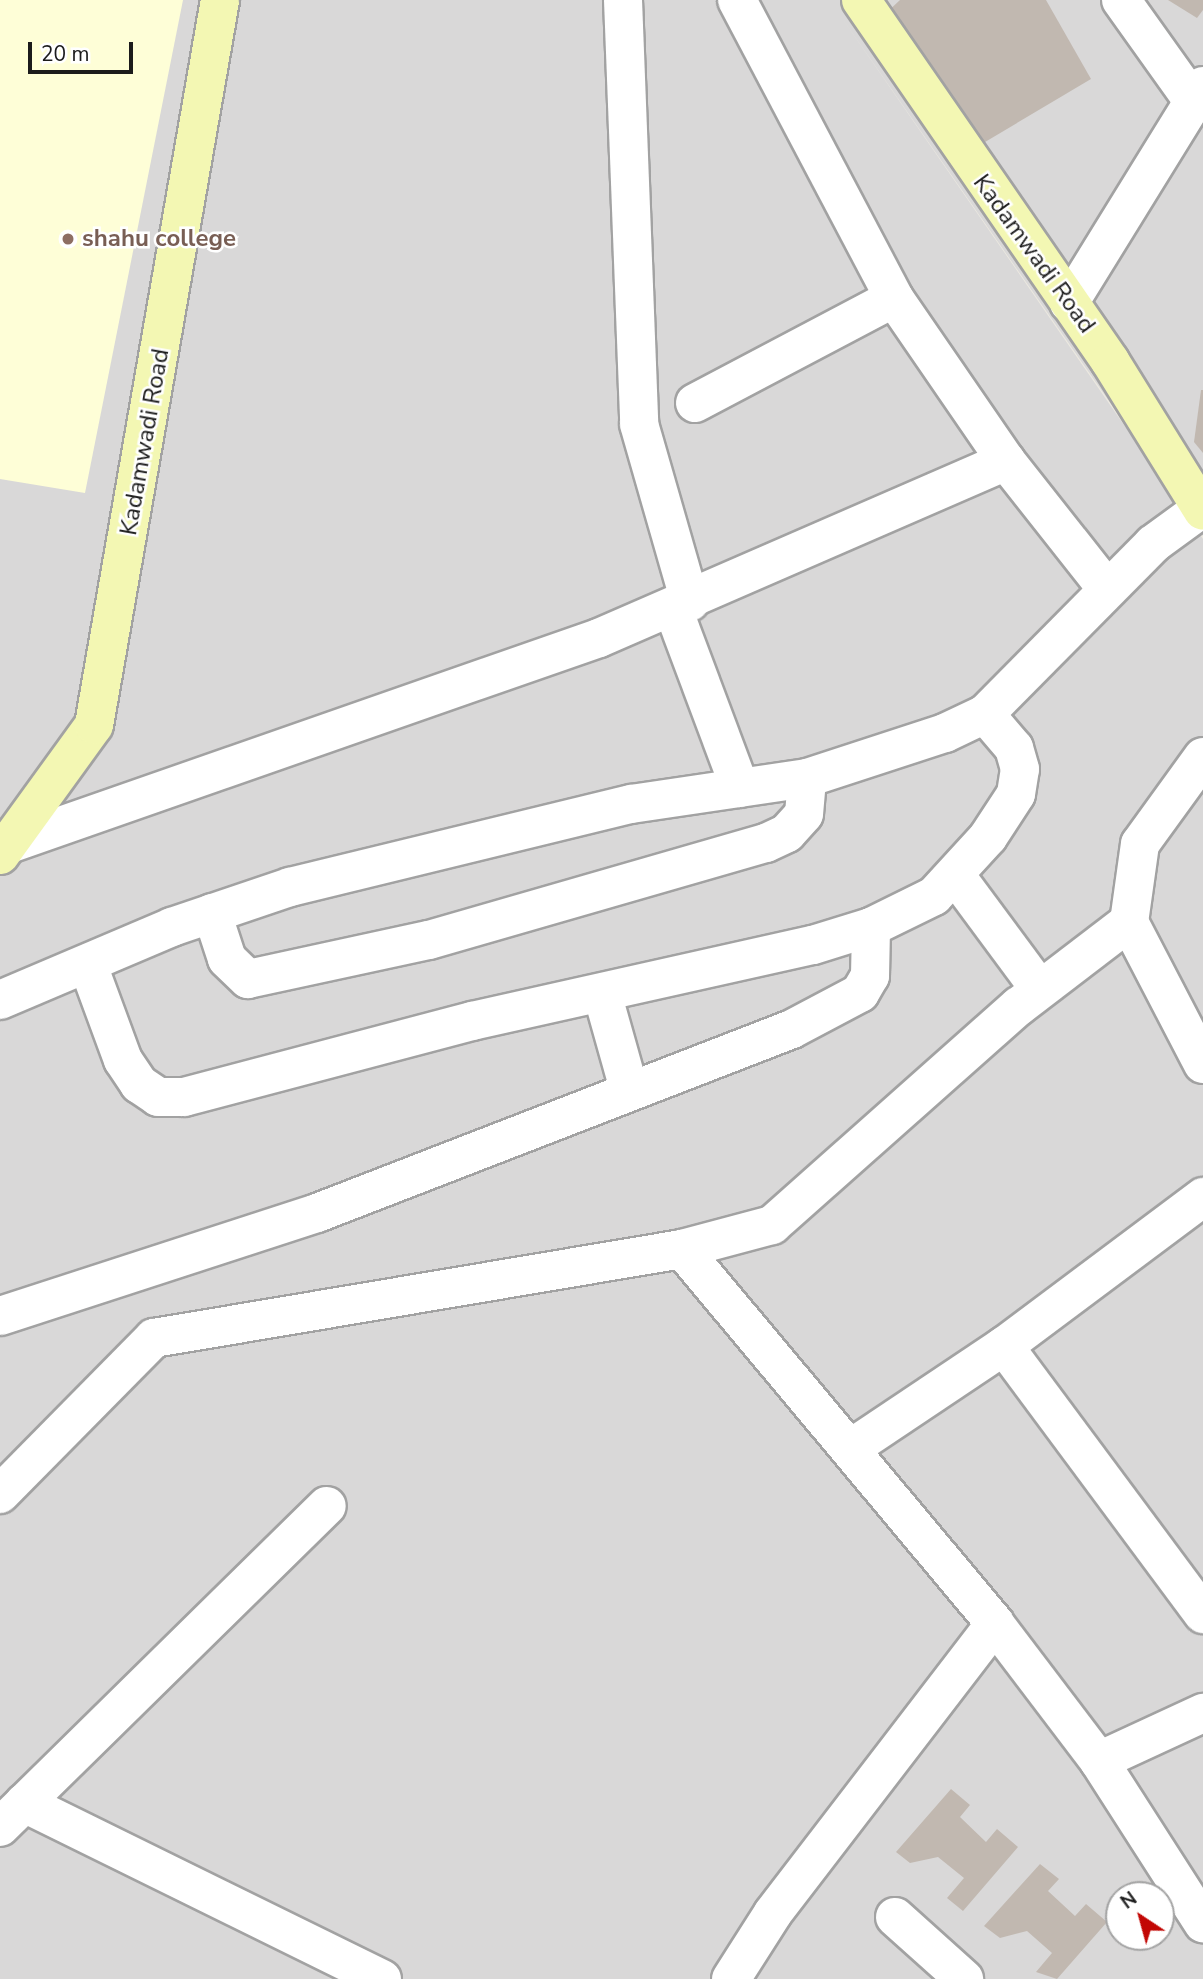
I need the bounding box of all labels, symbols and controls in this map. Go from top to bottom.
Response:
scale bar [32,28,136,72]
text: 20 m [41,40,90,68]
street label: Kadamwadi Road [967,169,1101,339]
place label: shahu college [82,225,236,253]
marker: shahu college [60,231,76,247]
street label: Kadamwadi Road [114,346,176,538]
north arrow [1105,1881,1175,1951]
text: N [1115,1886,1142,1915]

